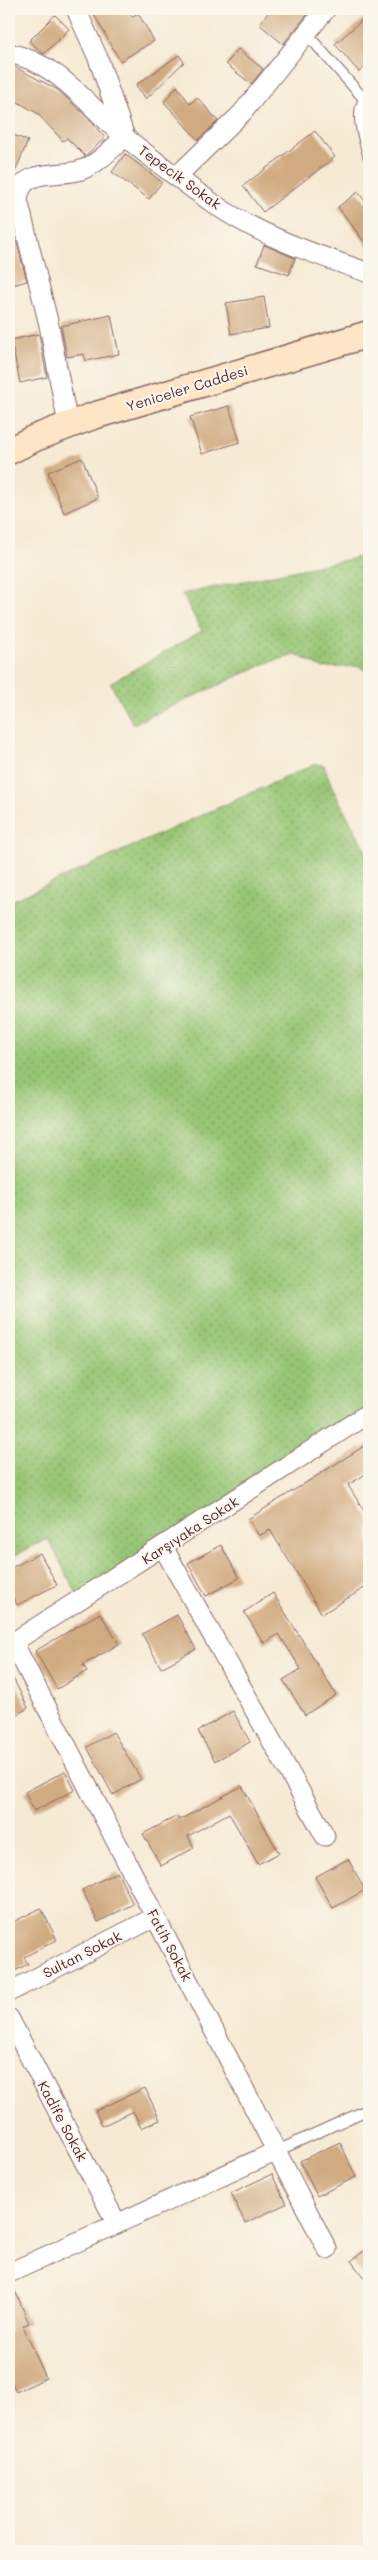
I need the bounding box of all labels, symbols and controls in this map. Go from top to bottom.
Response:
street label: Tepecik Sokak [135,141,225,213]
street label: Yeniceler Caddesi [124,360,250,416]
street label: Karşıyaka Sokak [138,1492,242,1568]
street label: Fatih Sokak [143,1906,197,1984]
street label: Sultan Sokak [39,1926,125,1982]
street label: Kadife Sokak [34,2077,92,2165]

